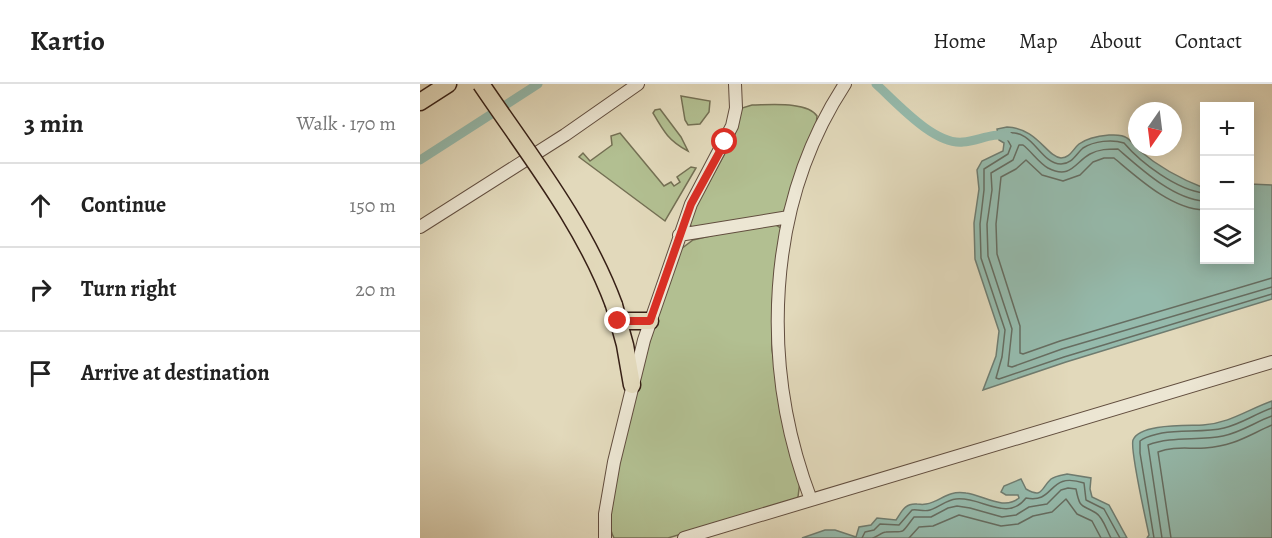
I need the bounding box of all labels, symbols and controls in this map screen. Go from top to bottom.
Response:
text: Kartio [30,22,105,60]
text: Home [933,27,986,55]
text: Map [1019,27,1057,55]
text: About [1090,27,1142,55]
text: Contact [1175,27,1242,55]
north arrow [1128,102,1182,156]
map controls [1200,102,1254,264]
button: + [1200,102,1254,156]
text: 3 min [24,106,84,141]
text: Walk · 170 m [296,110,396,137]
route start [711,128,737,154]
button: − [1200,156,1254,210]
icon: ahead [24,189,57,222]
text: Continue [81,190,166,220]
text: 150 m [349,192,396,219]
button: layers [1200,210,1254,264]
icon: right [24,273,57,306]
text: Turn right [81,274,177,304]
text: 20 m [355,276,396,303]
route end [604,307,630,333]
icon: arrive [24,357,57,390]
text: Arrive at destination [81,358,270,388]

